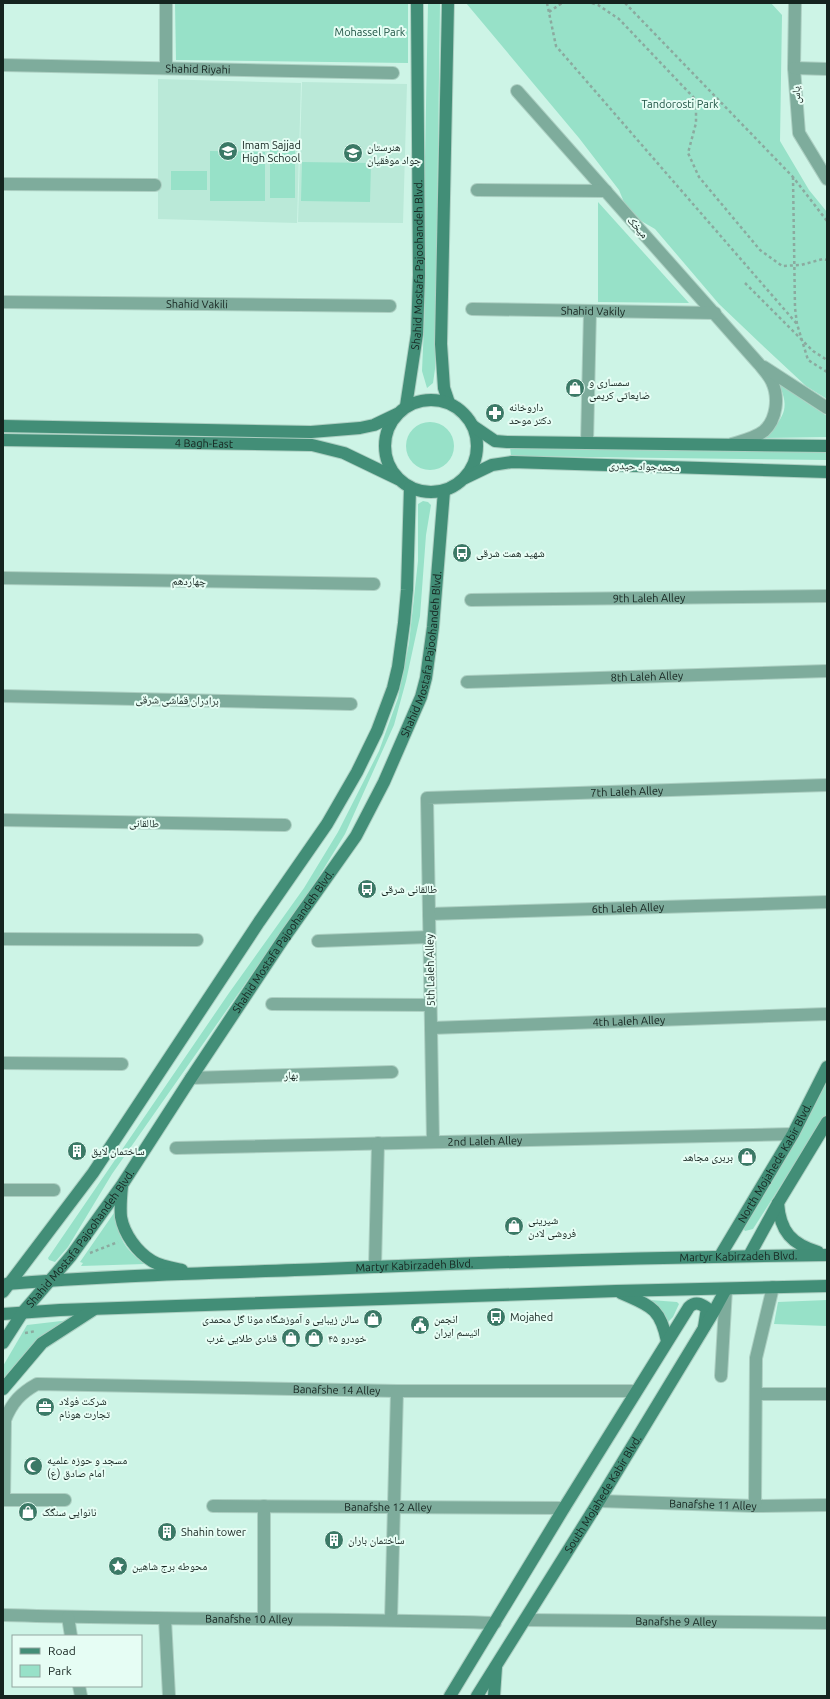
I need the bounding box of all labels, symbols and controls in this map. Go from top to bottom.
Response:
park label: Mohassel Park [335,26,406,38]
street label: Shahid Riyahi [165,62,231,76]
street label: یاس [789,85,804,104]
park label: Tandorosti Park [641,98,719,110]
place label: Imam Sajjad High School [242,139,301,164]
school or university icon: Imam Sajjad High School [217,140,239,162]
place label: هنرستان جواد موفقیان [367,141,421,167]
school or university icon: هنرستان جواد موفقیان [342,142,364,164]
street label: Shahid Mostafa Pajoohandeh Blvd. [409,180,425,351]
street label: میخک [625,214,651,240]
street label: Shahid Vakili [166,298,228,310]
street label: Shahid Vakily [561,304,626,318]
place label: سمساری و ضایعاتی کریمی [589,376,650,402]
shop icon: سمساری و ضایعاتی کریمی [564,377,586,399]
place label: داروخانه دکتر موحد [509,401,552,426]
pharmacy icon: داروخانه دکتر موحد [484,402,506,424]
street label: 4 Bagh-East [175,437,234,450]
street label: محمدجواد حیدری [608,459,680,474]
bus stop icon: شهید همت شرقی [451,542,473,564]
place label: شهید همت شرقی [476,547,545,560]
street label: Shahid Mostafa Pajoohandeh Blvd. [398,570,444,739]
street label: چهاردهم [172,575,206,589]
street label: 9th Laleh Alley [613,592,686,604]
street label: 8th Laleh Alley [610,669,684,684]
street label: برادران قماشی شرقی [135,693,219,708]
street label: 7th Laleh Alley [590,784,664,799]
street label: طالقانی [129,817,159,830]
street label: Shahid Mostafa Pajoohandeh Blvd. [230,868,336,1015]
bus stop icon: طالقانی شرقی [356,878,378,900]
place label: طالقانی شرقی [381,883,437,896]
street label: 6th Laleh Alley [591,901,665,915]
street label: 5th Laleh Alley [423,933,437,1006]
street label: 4th Laleh Alley [592,1014,666,1028]
street label: بهار [283,1069,298,1082]
street label: North Mojahede Kabir Blvd. [735,1101,814,1225]
street label: 2nd Laleh Alley [447,1134,523,1148]
building icon: ساختمان لایق [66,1140,88,1162]
place label: ساختمان لایق [91,1145,145,1158]
shop icon: بربری مجاهد [736,1146,758,1168]
place label: بربری مجاهد [683,1151,733,1164]
street label: Shahid Mostafa Pajoohandeh Blvd. [24,1167,136,1310]
place label: شیرینی فروشی لادن [528,1214,577,1240]
shop icon: شیرینی فروشی لادن [503,1215,525,1237]
street label: Martyr Kabirzadeh Blvd. [679,1249,797,1264]
street label: Martyr Kabirzadeh Blvd. [355,1257,474,1274]
bus stop icon: Mojahed [485,1306,507,1328]
shop icon: سالن زیبایی و آموزشگاه مونا گل محمدی [362,1308,384,1330]
place label: Mojahed [510,1311,553,1323]
place label: سالن زیبایی و آموزشگاه مونا گل محمدی [202,1313,359,1326]
place label: انجمن اتیسم ایران [434,1313,480,1340]
public building icon: انجمن اتیسم ایران [409,1314,431,1336]
shop icon: قنادی طلایی غرب [280,1327,302,1349]
shop icon: خودرو ۴۵ [303,1327,325,1349]
place label: قنادی طلایی غرب [206,1332,277,1345]
place label: خودرو ۴۵ [328,1332,367,1344]
street label: Banafshe 14 Alley [293,1383,381,1397]
place label: شرکت فولاد تجارت هونام [59,1395,111,1421]
office icon: شرکت فولاد تجارت هونام [34,1396,56,1418]
street label: South Mojahede Kabir Blvd. [562,1433,644,1555]
place label: مسجد و حوزه علمیه امام صادق (ع) [47,1454,127,1480]
mosque icon: مسجد و حوزه علمیه امام صادق (ع) [22,1455,44,1477]
street label: Banafshe 11 Alley [669,1497,758,1512]
shop icon: نانوایی سنگک [17,1501,39,1523]
street label: Banafshe 12 Alley [344,1501,433,1513]
place label: نانوایی سنگک [42,1506,96,1519]
building icon: Shahin tower [156,1521,178,1543]
place label: Shahin tower [181,1526,247,1538]
building icon: ساختمان باران [323,1529,345,1551]
place label: ساختمان باران [348,1534,404,1547]
place icon: محوطه برج شاهین [107,1555,129,1577]
place label: محوطه برج شاهین [132,1560,207,1573]
street label: Banafshe 10 Alley [205,1613,294,1625]
street label: Banafshe 9 Alley [635,1615,718,1628]
legend [12,1635,142,1687]
text: Road [48,1644,76,1657]
text: Park [48,1664,72,1677]

